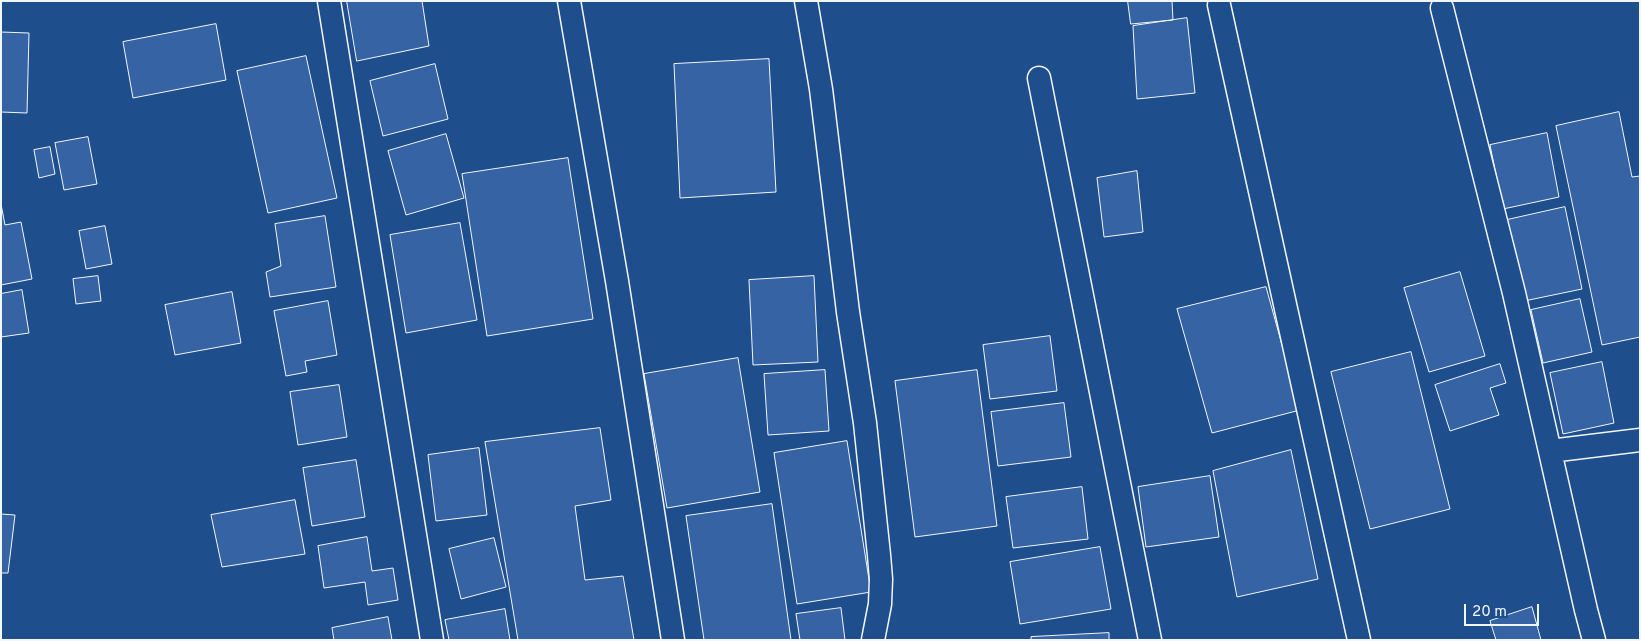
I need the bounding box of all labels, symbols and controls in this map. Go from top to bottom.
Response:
scale bar [1466,594,1541,626]
text: 20 m [1472,603,1507,622]

